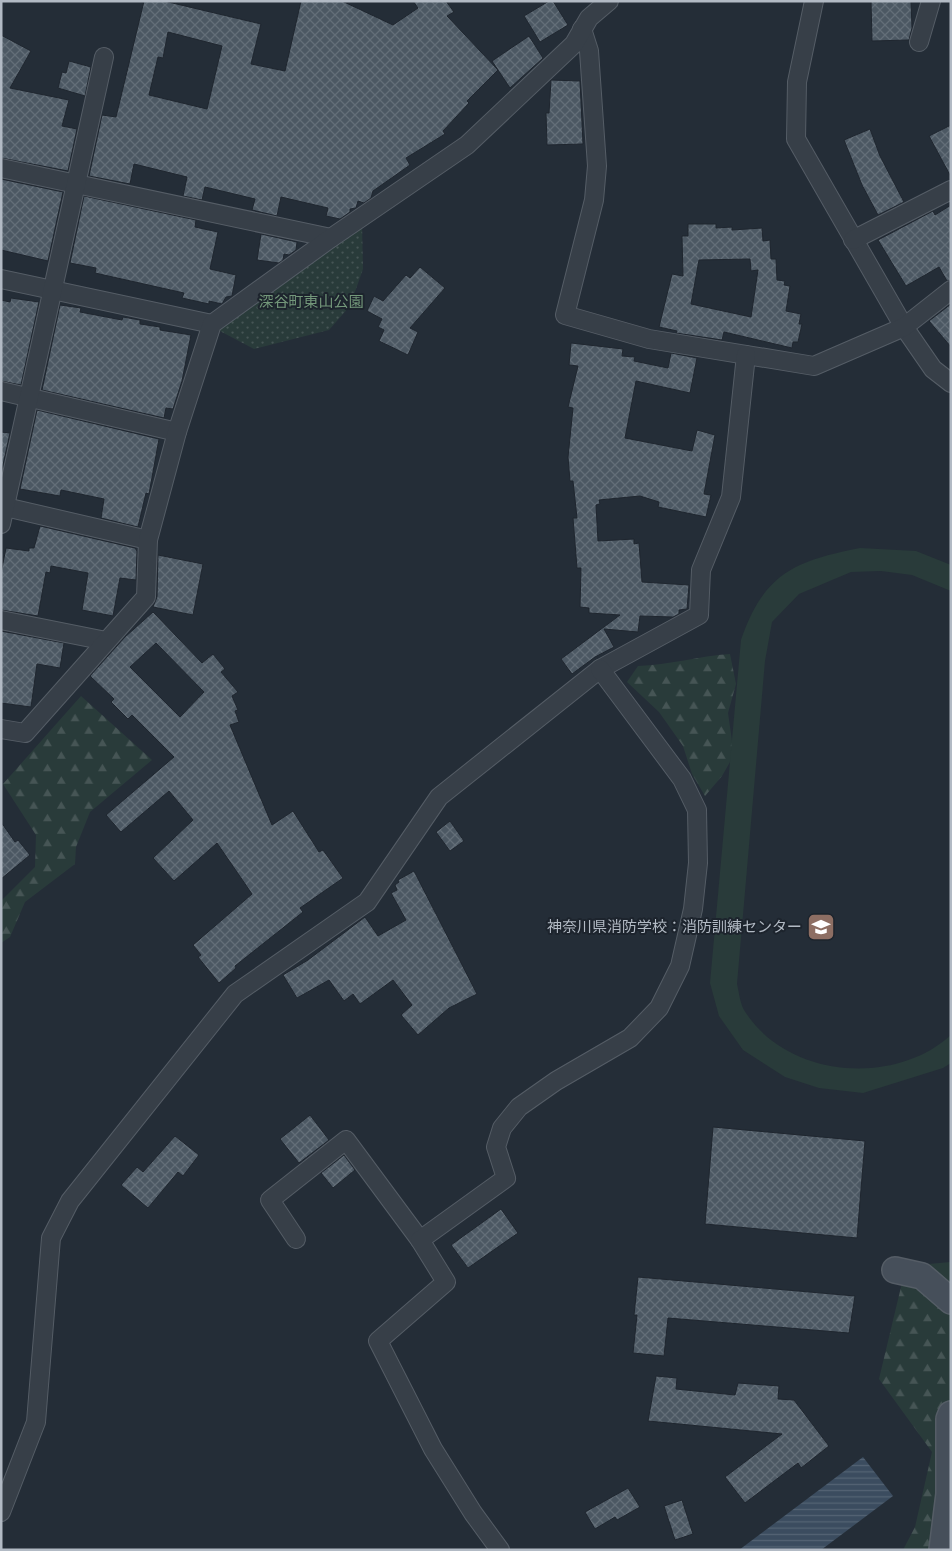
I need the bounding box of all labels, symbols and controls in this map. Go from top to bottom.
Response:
park label: 深谷町東山公園 [258,292,364,310]
school or university icon: 神奈川県消防学校：消防訓練センター [806,912,836,942]
place label: 神奈川県消防学校：消防訓練センター [547,917,802,935]

